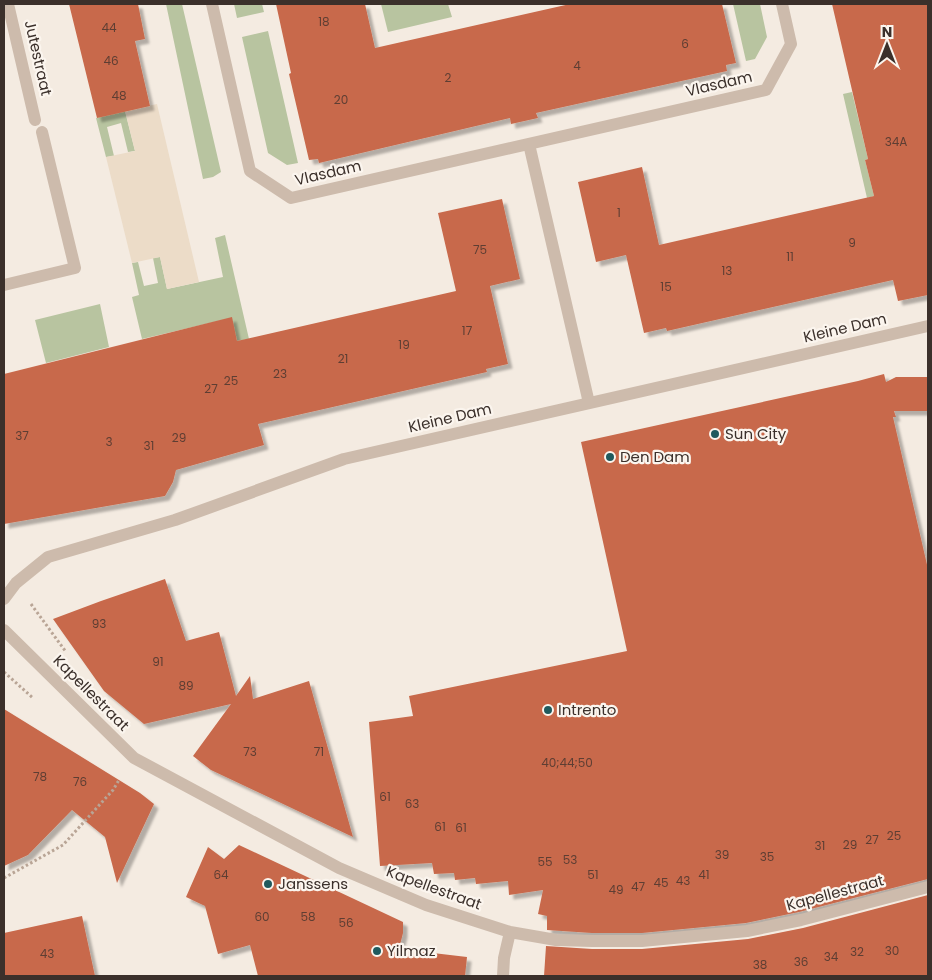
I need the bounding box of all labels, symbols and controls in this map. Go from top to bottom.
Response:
house number: 18 [318,13,330,30]
street label: Jutestraat [20,18,57,98]
house number: 44 [101,19,117,36]
north arrow [862,20,912,70]
text: N [882,22,892,42]
house number: 6 [681,35,689,52]
house number: 46 [103,52,119,69]
house number: 4 [573,57,581,74]
street label: Vlasdam [684,66,754,101]
house number: 2 [445,69,452,86]
house number: 48 [111,87,127,104]
house number: 20 [334,91,348,108]
house number: 34A [885,133,907,150]
street label: Vlasdam [293,155,363,190]
house number: 1 [617,204,621,221]
house number: 9 [848,234,856,251]
house number: 75 [473,241,487,258]
house number: 11 [786,248,794,265]
house number: 13 [722,262,732,279]
house number: 15 [660,278,672,295]
street label: Kleine Dam [801,308,889,347]
house number: 17 [462,322,473,339]
house number: 19 [398,336,410,353]
house number: 21 [338,350,348,367]
house number: 23 [273,365,287,382]
house number: 25 [224,372,238,389]
house number: 27 [204,380,218,397]
street label: Kleine Dam [406,398,494,437]
place label: Sun City [725,423,787,444]
house number: 37 [15,427,29,444]
marker: Sun City [709,428,721,440]
house number: 29 [172,429,186,446]
house number: 3 [105,433,113,450]
house number: 31 [144,437,154,454]
place label: Den Dam [620,446,690,467]
marker: Den Dam [604,451,616,463]
house number: 93 [92,615,106,632]
street label: Kapellestraat [49,650,134,735]
house number: 91 [152,653,164,670]
house number: 89 [178,677,194,694]
place label: Intrento [558,699,616,720]
marker: Intrento [542,704,554,716]
house number: 73 [243,743,257,760]
house number: 71 [314,743,324,760]
house number: 40;44;50 [541,754,593,771]
house number: 78 [33,768,47,785]
house number: 76 [73,773,87,790]
house number: 61 [379,788,391,805]
house number: 63 [405,795,419,812]
house number: 61 [434,818,446,835]
house number: 61 [455,819,467,836]
house number: 25 [887,827,901,844]
house number: 27 [865,831,879,848]
house number: 29 [843,836,857,853]
house number: 31 [815,837,825,854]
house number: 39 [715,846,729,863]
house number: 35 [760,848,774,865]
house number: 53 [563,851,577,868]
house number: 55 [537,853,553,870]
street label: Kapellestraat [384,861,485,914]
house number: 64 [213,866,229,883]
house number: 51 [587,866,599,883]
house number: 41 [698,866,710,883]
street label: Kapellestraat [784,869,886,916]
house number: 43 [676,872,690,889]
place label: Janssens [278,873,348,894]
house number: 45 [653,874,669,891]
marker: Janssens [262,878,274,890]
house number: 47 [631,878,645,895]
house number: 49 [608,881,624,898]
house number: 60 [254,908,270,925]
house number: 58 [300,908,316,925]
house number: 56 [338,914,354,931]
place label: Yilmaz [387,940,436,961]
house number: 30 [885,942,899,959]
house number: 32 [850,943,864,960]
house number: 43 [40,945,54,962]
marker: Yilmaz [371,945,383,957]
house number: 34 [824,948,839,965]
house number: 36 [794,953,808,970]
house number: 38 [753,956,767,973]

